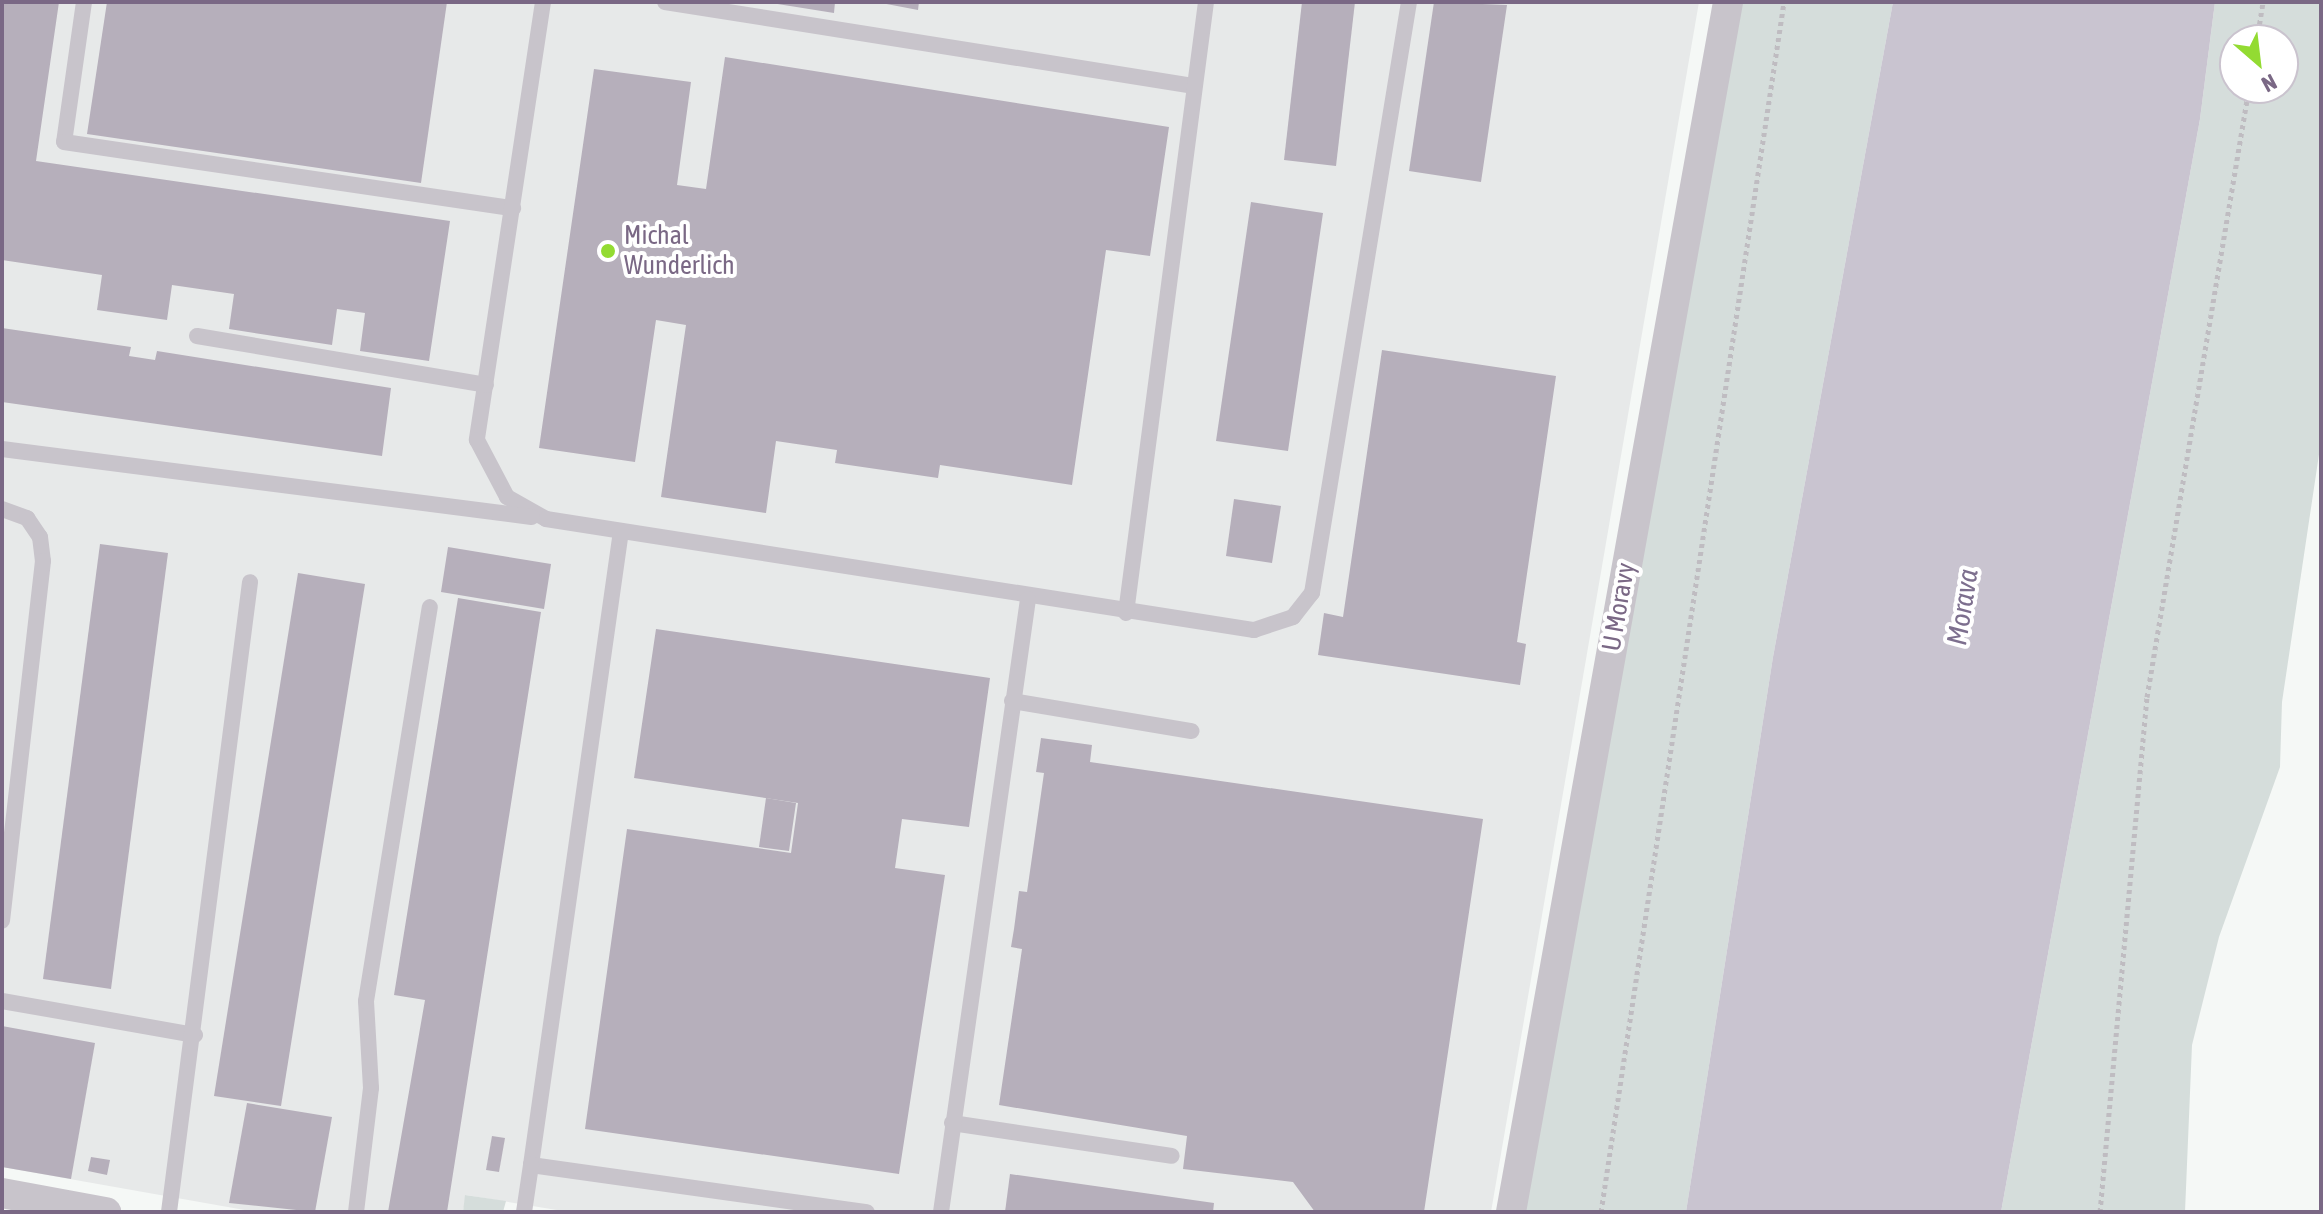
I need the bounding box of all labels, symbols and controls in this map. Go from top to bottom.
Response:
north arrow [2219,24,2299,104]
text: N [2258,69,2281,98]
place label: Michal Wunderlich [624,220,735,282]
marker: Michal Wunderlich [599,242,617,260]
street label: U Moravy [1596,560,1642,654]
water label: Morava [1939,567,1985,647]

